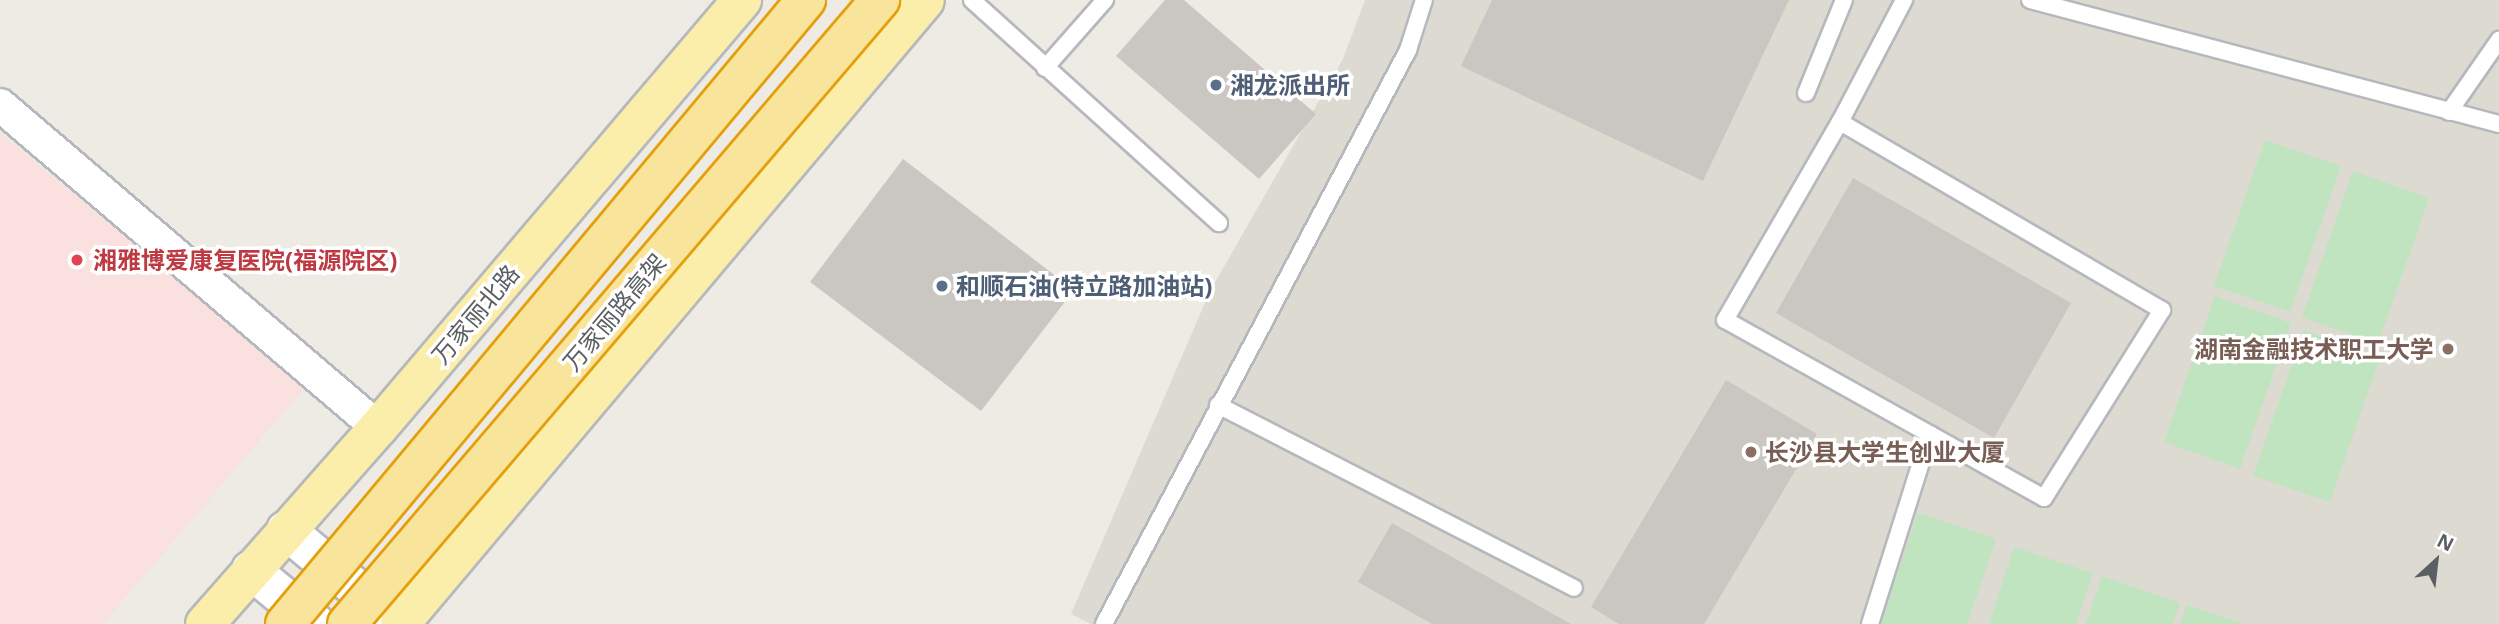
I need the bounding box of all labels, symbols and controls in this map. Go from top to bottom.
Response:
place label: 湘龙派出所 [1230,71,1350,99]
marker: 湘龙派出所 [1208,77,1224,93]
place label: 湘雅博爱康复医院(福源院区) [93,246,397,274]
street label: 万家丽路高架 [557,248,671,376]
marker: 湘雅博爱康复医院(福源院区) [67,250,87,270]
street label: 万家丽北路 [425,259,525,369]
place label: 和顺石油(特立路加油站) [956,272,1212,300]
marker: 和顺石油(特立路加油站) [934,278,950,294]
place label: 湖南金融技术职工大学 [2194,335,2434,363]
marker: 湖南金融技术职工大学 [2440,341,2456,357]
place label: 长沙县大学生创业大厦 [1765,438,2005,466]
marker: 长沙县大学生创业大厦 [1743,444,1759,460]
north arrow [2401,526,2471,596]
text: N [2433,527,2458,557]

